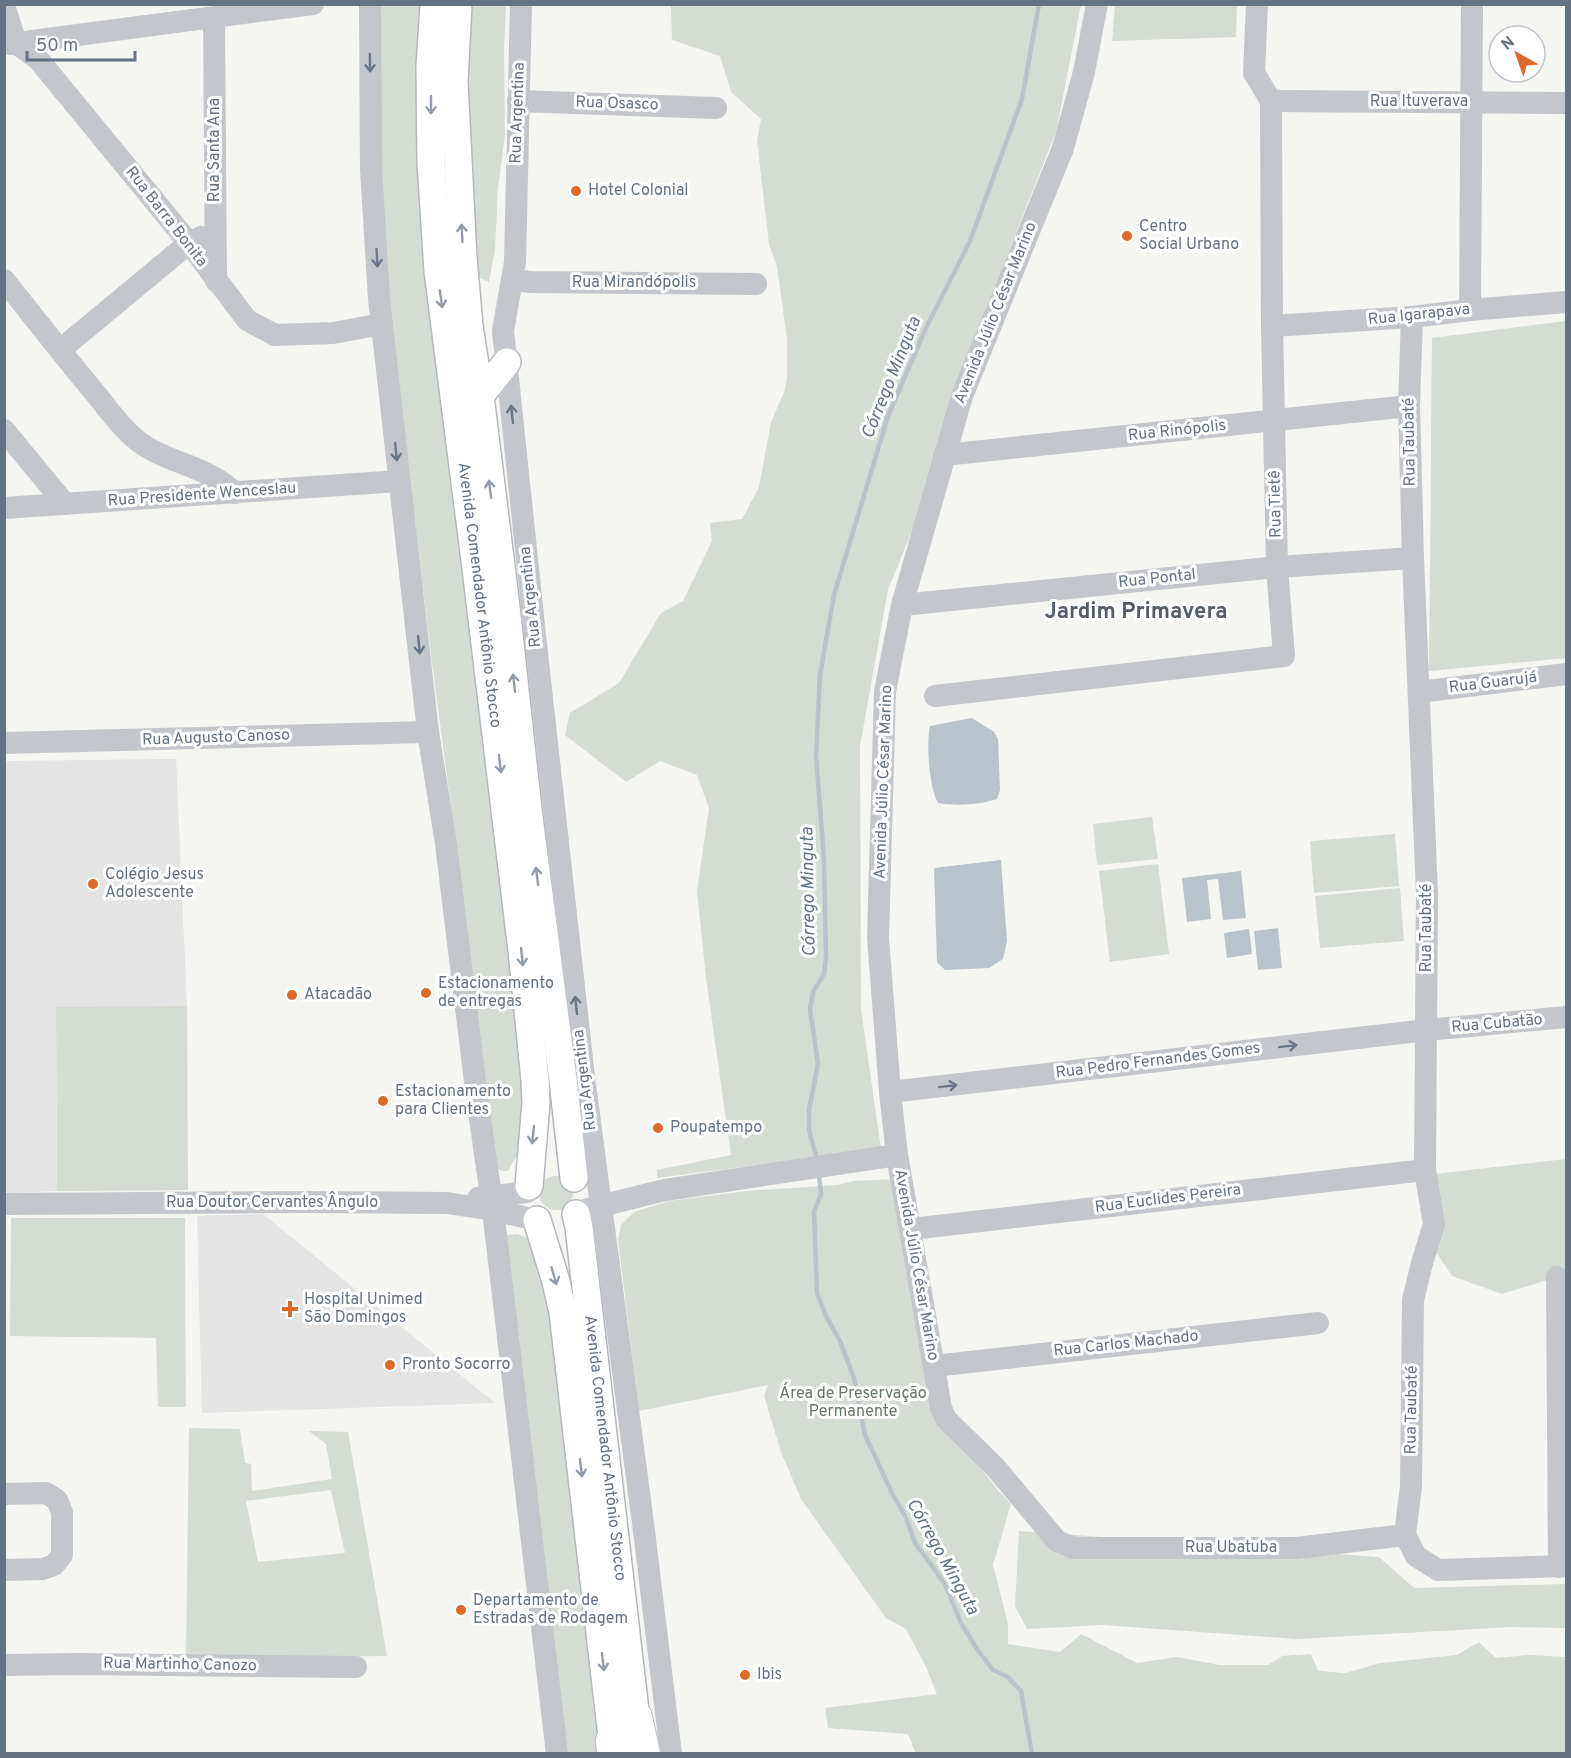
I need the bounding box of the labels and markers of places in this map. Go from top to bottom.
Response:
place label: Hotel Colonial [588,181,689,201]
marker: Hotel Colonial [569,184,583,198]
place label: Centro Social Urbano [1139,217,1239,255]
marker: Centro Social Urbano [1120,229,1134,243]
place label: Colégio Jesus Adolescente [105,865,204,903]
marker: Colégio Jesus Adolescente [86,877,100,891]
place label: Estacionamento de entregas [438,974,554,1012]
place label: Atacadão [304,985,372,1005]
marker: Estacionamento de entregas [419,986,433,1000]
marker: Atacadão [285,988,299,1002]
place label: Estacionamento para Clientes [395,1082,511,1120]
marker: Estacionamento para Clientes [376,1094,390,1108]
place label: Poupatempo [670,1118,762,1138]
marker: Poupatempo [651,1121,665,1135]
place label: Hospital Unimed São Domingos [304,1290,423,1328]
marker: Hospital Unimed São Domingos [281,1300,299,1318]
place label: Pronto Socorro [402,1355,511,1375]
marker: Pronto Socorro [383,1358,397,1372]
place label: Departamento de Estradas de Rodagem [473,1591,628,1629]
marker: Departamento de Estradas de Rodagem [454,1603,468,1617]
place label: Ibis [757,1665,782,1685]
marker: Ibis [738,1668,752,1682]

